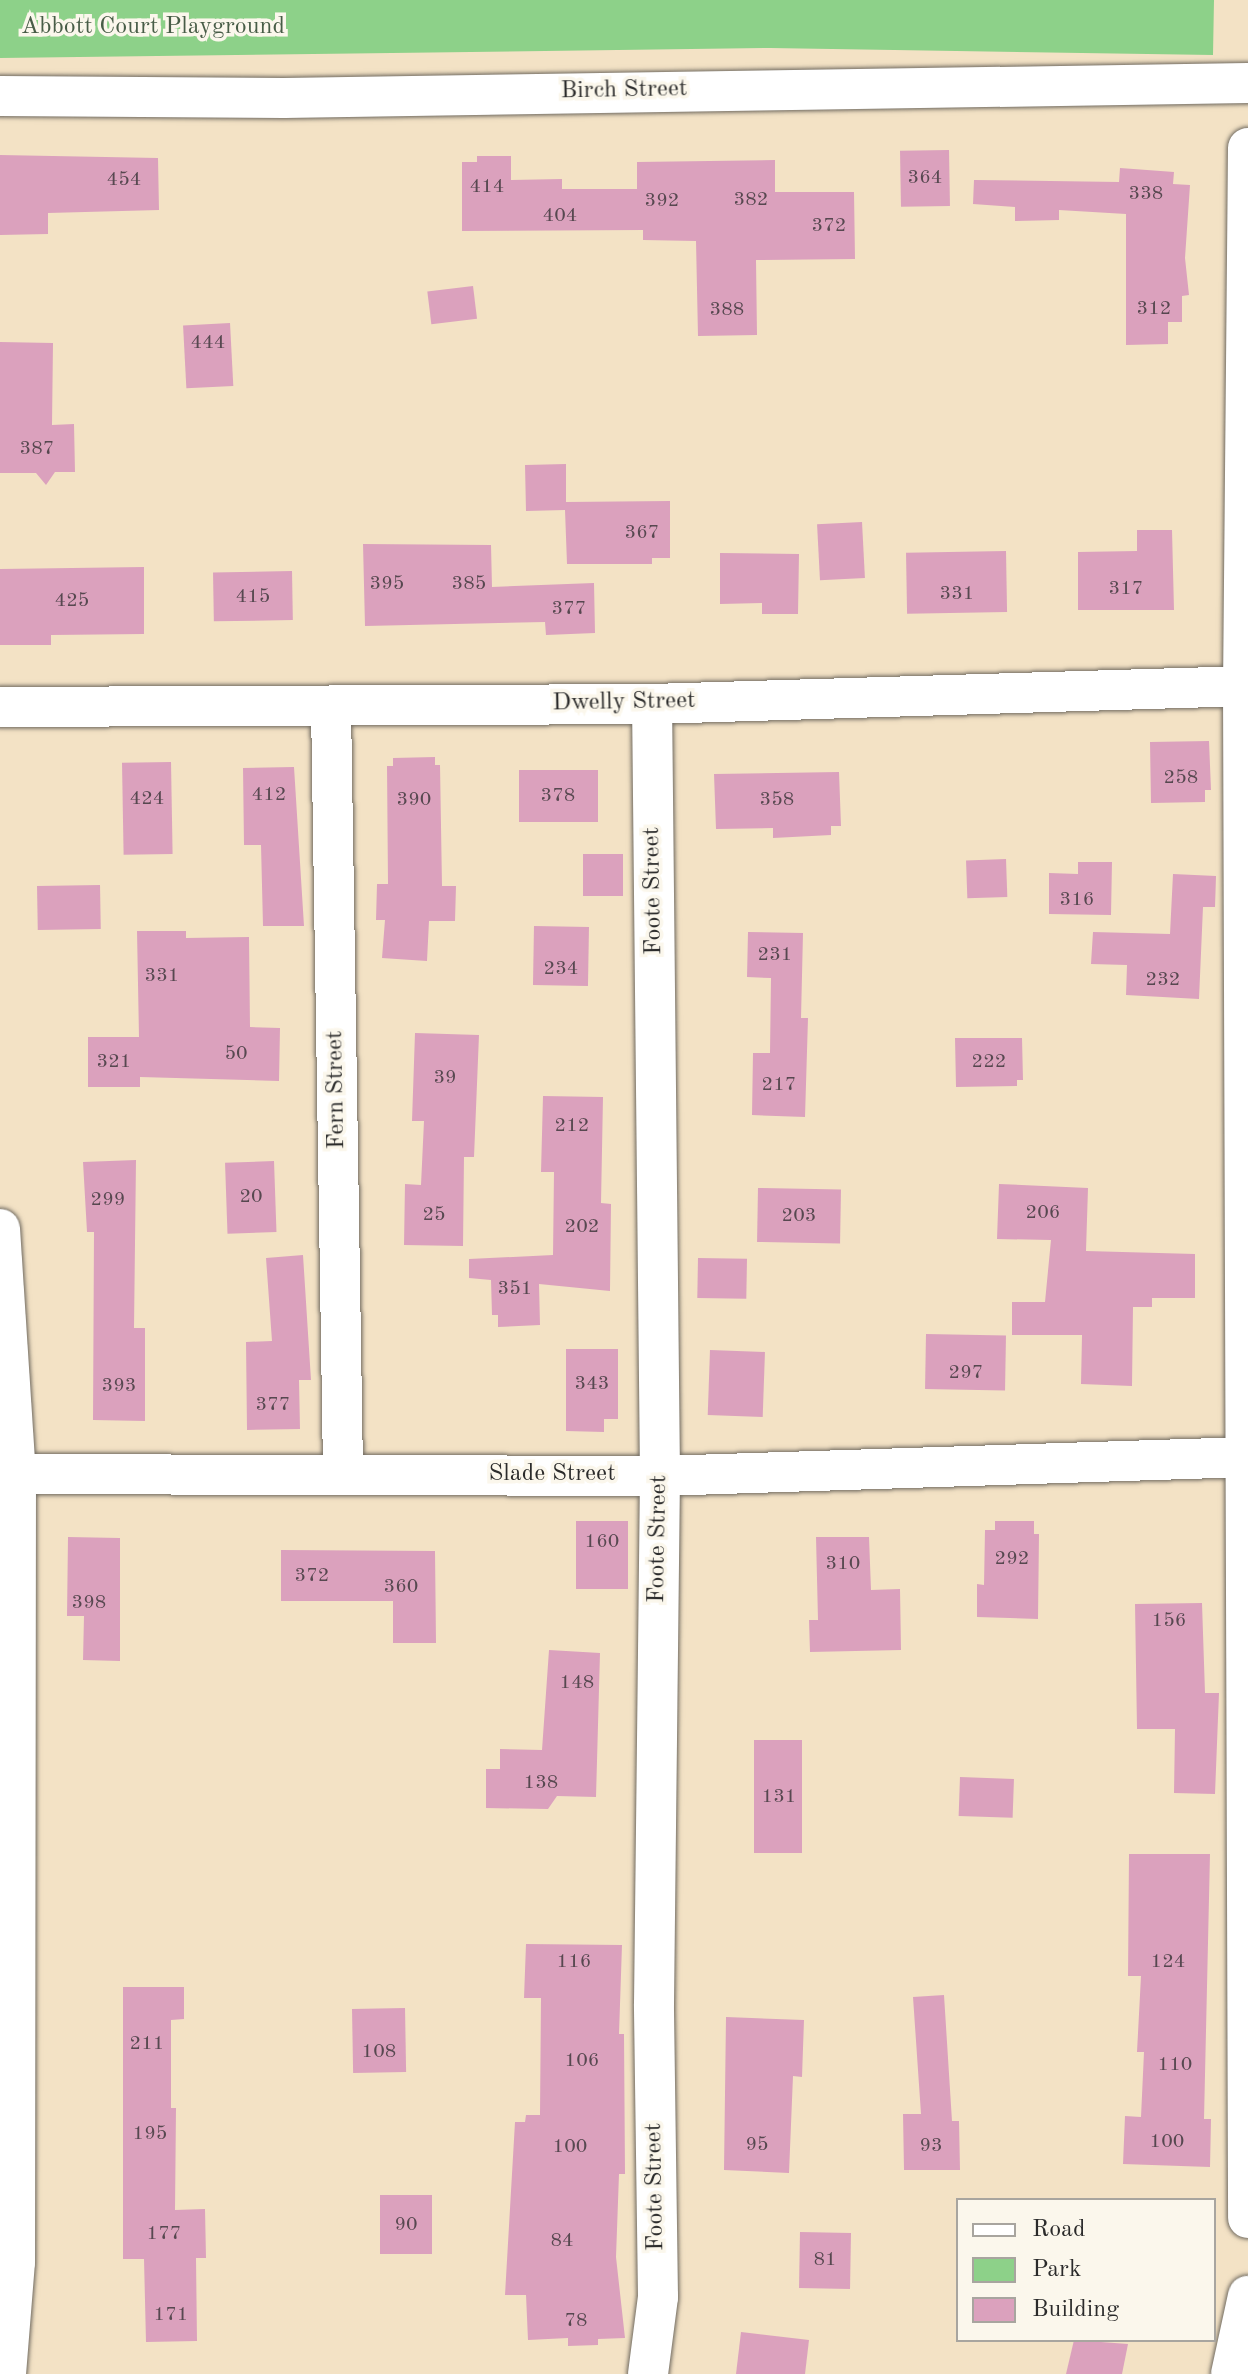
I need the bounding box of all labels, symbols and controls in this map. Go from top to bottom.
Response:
park label: Abbott Court Playground [21,14,285,42]
street label: Birch Street [560,75,688,107]
house number: 364 [908,166,942,190]
house number: 454 [107,168,141,192]
house number: 414 [470,175,504,199]
house number: 338 [1129,182,1163,206]
house number: 382 [734,188,768,212]
house number: 392 [645,189,679,213]
house number: 404 [543,204,577,228]
house number: 372 [812,214,846,238]
house number: 312 [1137,297,1171,321]
house number: 388 [710,298,744,322]
house number: 444 [191,331,225,355]
house number: 387 [20,437,54,461]
house number: 367 [625,521,659,545]
house number: 395 [370,572,404,596]
house number: 385 [452,572,486,596]
house number: 317 [1109,577,1143,601]
house number: 331 [940,582,974,606]
house number: 415 [236,585,270,609]
house number: 425 [55,589,89,613]
house number: 377 [552,597,586,621]
street label: Dwelly Street [552,687,696,719]
house number: 258 [1164,766,1198,790]
house number: 412 [252,783,286,807]
house number: 378 [541,784,575,808]
house number: 424 [130,787,164,811]
house number: 390 [397,788,431,812]
house number: 358 [760,788,794,812]
street label: Foote Street [638,827,670,955]
house number: 316 [1060,888,1094,912]
house number: 231 [758,943,792,967]
house number: 234 [544,957,578,981]
house number: 331 [145,964,179,988]
house number: 232 [1146,968,1180,992]
street label: Fern Street [322,1030,352,1150]
house number: 50 [224,1042,248,1066]
house number: 321 [97,1050,131,1074]
house number: 222 [972,1050,1006,1074]
house number: 39 [433,1066,457,1090]
house number: 217 [762,1073,796,1097]
house number: 212 [555,1114,589,1138]
house number: 20 [239,1185,263,1209]
house number: 299 [91,1188,125,1212]
house number: 206 [1026,1201,1060,1225]
house number: 25 [422,1203,446,1227]
house number: 203 [782,1204,816,1228]
house number: 202 [565,1215,599,1239]
house number: 351 [498,1277,532,1301]
house number: 297 [949,1361,983,1385]
house number: 343 [575,1372,609,1396]
house number: 393 [102,1374,136,1398]
house number: 377 [256,1393,290,1417]
street label: Slade Street [488,1461,616,1489]
street label: Foote Street [643,1475,675,1603]
house number: 160 [585,1530,619,1554]
house number: 292 [995,1547,1029,1571]
house number: 310 [826,1552,860,1576]
house number: 372 [295,1564,329,1588]
house number: 360 [384,1575,418,1599]
house number: 398 [72,1591,106,1615]
house number: 156 [1152,1609,1186,1633]
house number: 148 [560,1671,594,1695]
house number: 138 [524,1771,558,1795]
house number: 131 [762,1785,796,1809]
house number: 116 [557,1950,591,1974]
house number: 124 [1151,1950,1185,1974]
house number: 211 [130,2032,164,2056]
house number: 108 [362,2040,396,2064]
house number: 106 [565,2049,599,2073]
house number: 110 [1158,2053,1192,2077]
house number: 195 [133,2122,167,2146]
street label: Foote Street [640,2123,672,2251]
house number: 100 [1150,2130,1184,2154]
house number: 95 [745,2133,769,2157]
house number: 93 [919,2134,943,2158]
house number: 100 [553,2135,587,2159]
legend [956,2198,1216,2342]
house number: 90 [394,2213,418,2237]
text: Road [1032,2218,1085,2242]
house number: 177 [147,2222,181,2246]
house number: 84 [550,2229,574,2253]
house number: 81 [813,2248,837,2272]
text: Park [1032,2258,1081,2282]
text: Building [1032,2298,1119,2322]
house number: 171 [154,2303,188,2327]
house number: 78 [564,2309,588,2333]

